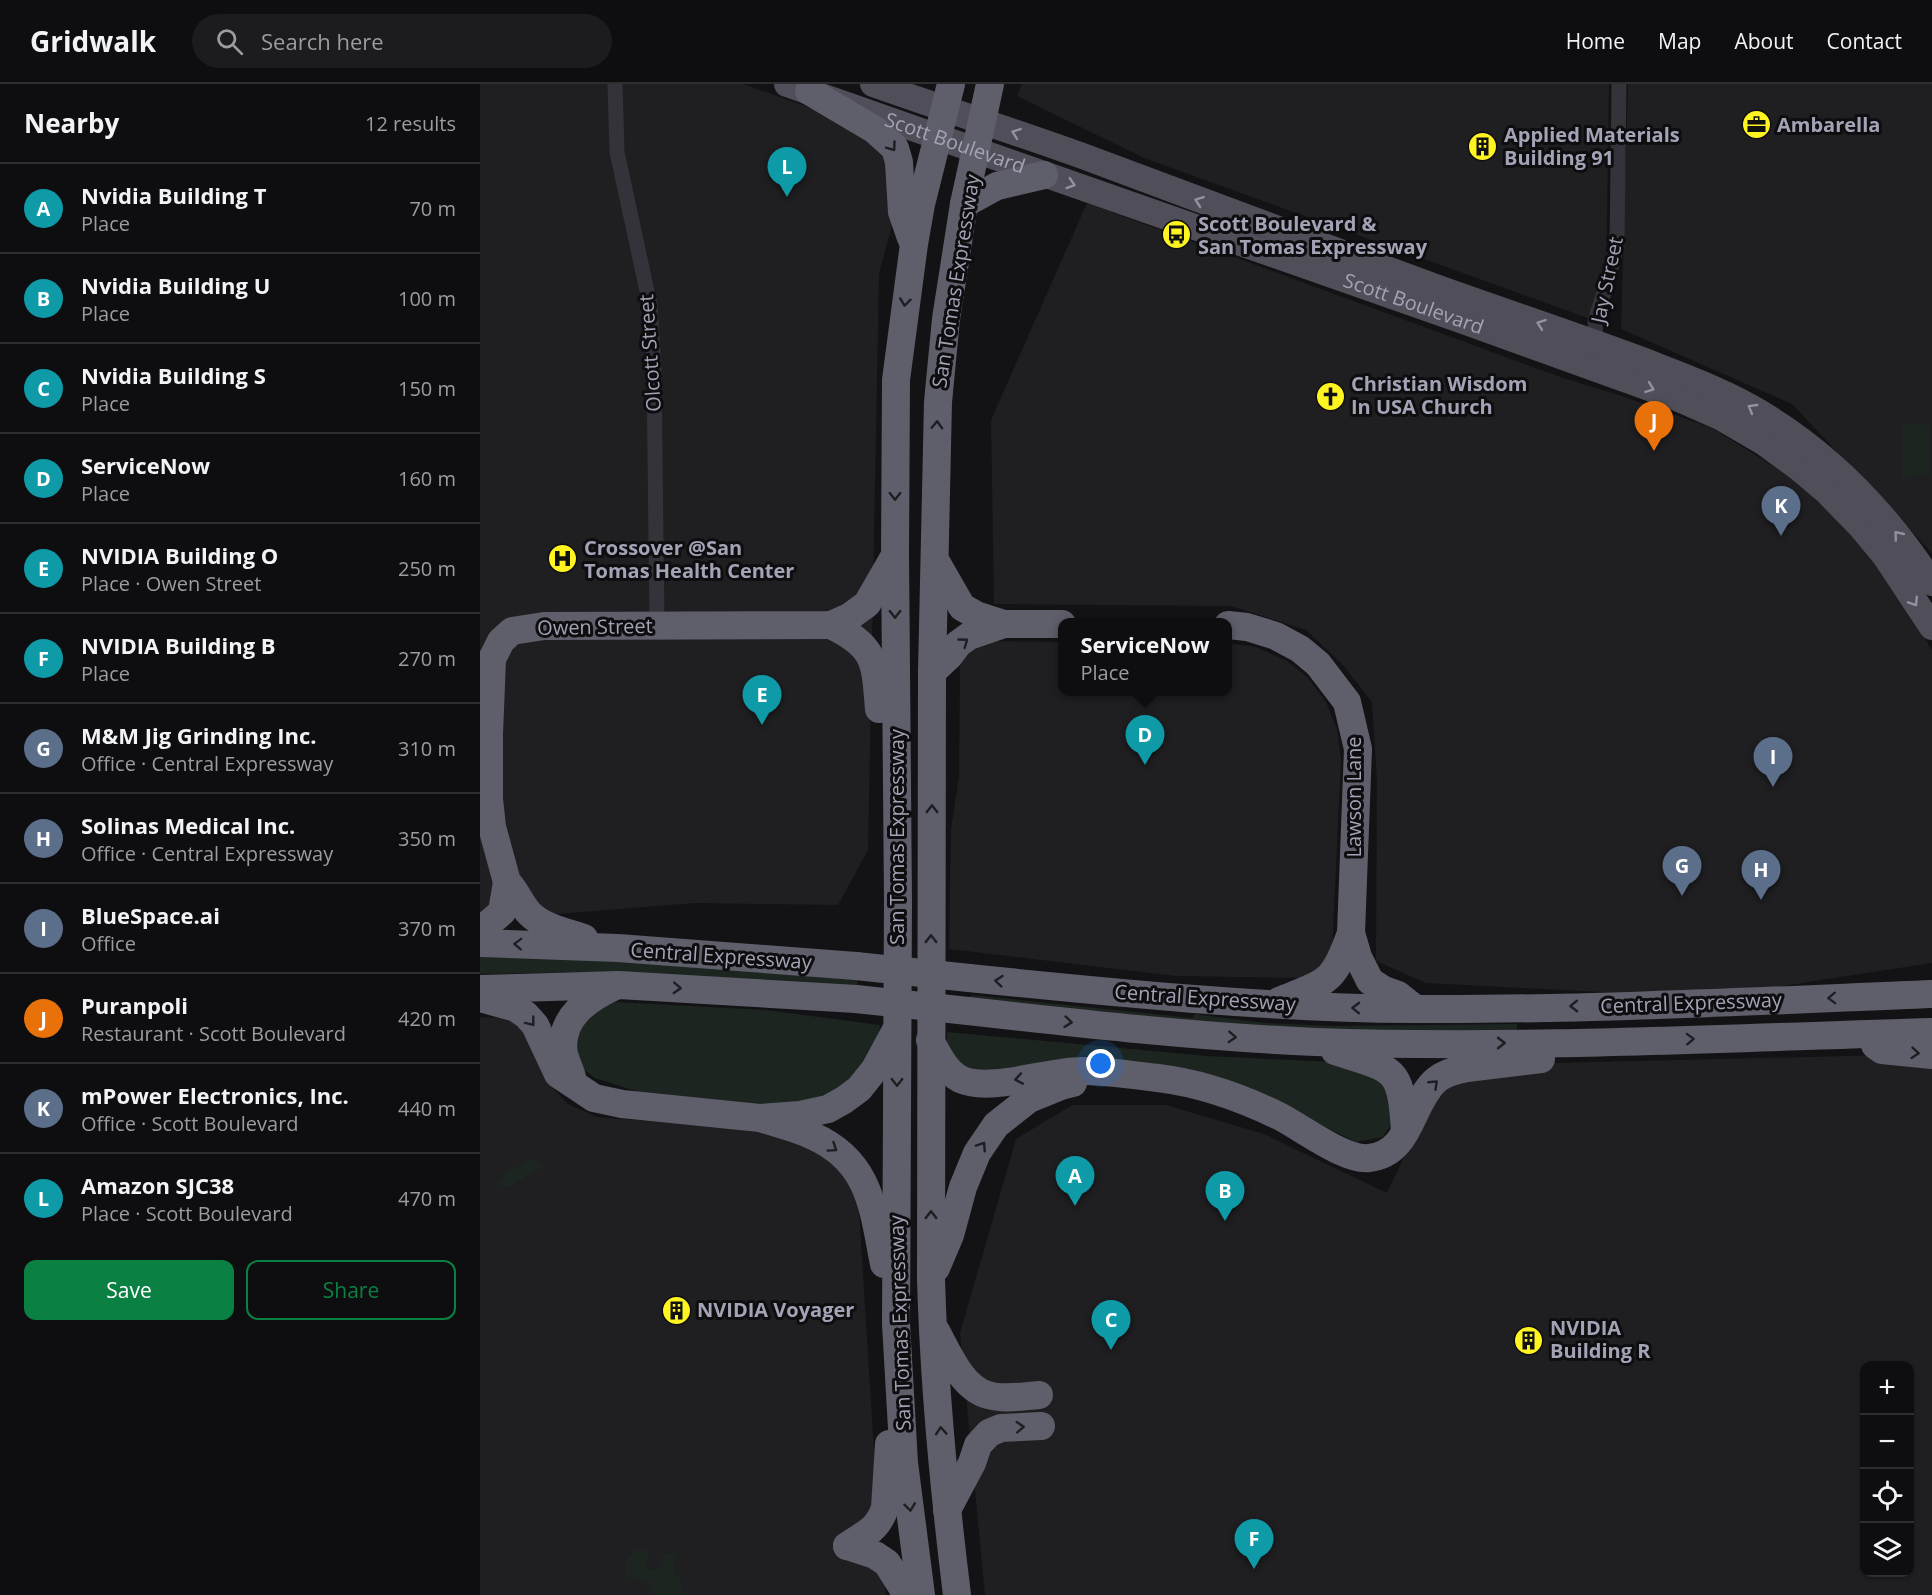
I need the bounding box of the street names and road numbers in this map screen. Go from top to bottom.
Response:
street label: Scott Boulevard [881,105,1029,179]
street label: San Tomas Expressway [925,171,986,390]
street label: Jay Street [1584,234,1629,327]
street label: Scott Boulevard [1340,266,1488,340]
street label: Olcott Street [632,293,667,413]
street label: Owen Street [537,612,653,641]
street label: San Tomas Expressway [883,728,910,945]
street label: Lawson Lane [1340,736,1367,858]
street label: Central Expressway [629,936,814,975]
street label: Central Expressway [1113,978,1298,1017]
street label: Central Expressway [1600,986,1783,1019]
street label: San Tomas Expressway [882,1214,917,1431]

